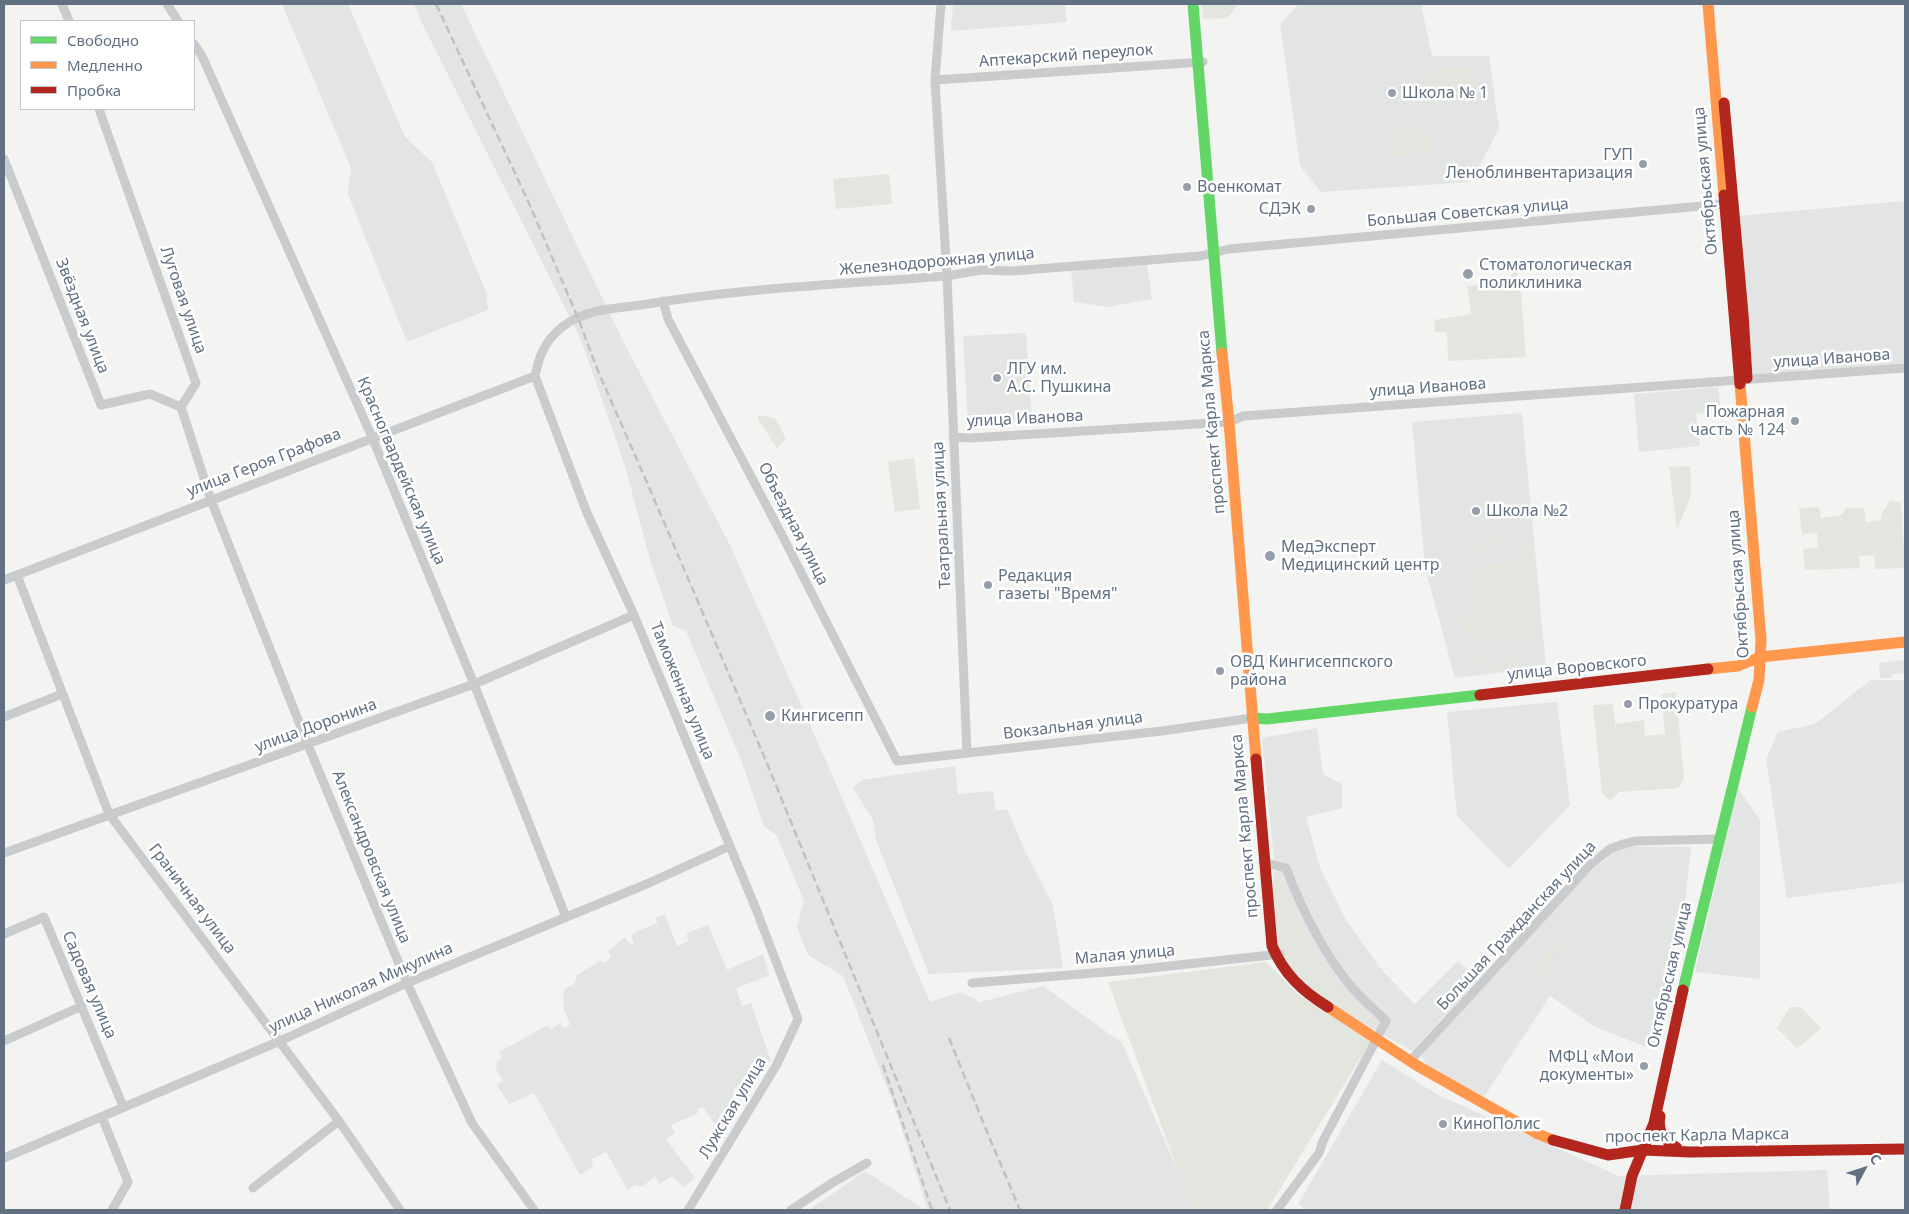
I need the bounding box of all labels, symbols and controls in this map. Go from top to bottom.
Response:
legend [20,20,195,110]
text: Свободно [67,30,139,50]
street label: Аптекарский переулок [978,40,1154,72]
text: Медленно [67,55,143,75]
text: Пробка [67,80,121,100]
place label: Школа № 1 [1402,83,1488,103]
marker: Школа № 1 [1386,87,1398,99]
street label: Октябрьская улица [1690,106,1722,256]
place label: ГУП Леноблинвентаризация [1446,145,1633,183]
marker: ГУП Леноблинвентаризация [1637,158,1649,170]
place label: Военкомат [1197,177,1282,197]
marker: Военкомат [1181,181,1193,193]
street label: Большая Советская улица [1366,195,1570,231]
place label: СДЭК [1259,199,1301,219]
marker: СДЭК [1305,203,1317,215]
street label: Луговая улица [156,244,210,356]
street label: Железнодорожная улица [839,244,1035,280]
place label: Стоматологическая поликлиника [1479,255,1632,293]
street label: Звёздная улица [51,256,113,376]
marker: Стоматологическая поликлиника [1461,267,1475,281]
street label: проспект Карла Маркса [1194,329,1230,515]
street label: улица Иванова [1773,345,1891,373]
place label: ЛГУ им. А.С. Пушкина [1007,359,1112,397]
marker: ЛГУ им. А.С. Пушкина [991,372,1003,384]
street label: Красногвардейская улица [353,374,449,568]
street label: улица Иванова [1369,374,1487,402]
place label: Пожарная часть № 124 [1691,402,1785,440]
street label: улица Иванова [966,406,1084,432]
marker: Пожарная часть № 124 [1789,415,1801,427]
street label: улица Героя Графова [184,425,344,501]
street label: Театральная улица [929,441,955,589]
street label: Объездная улица [754,459,832,589]
place label: Школа №2 [1486,501,1568,521]
marker: Школа №2 [1470,505,1482,517]
street label: Октябрьская улица [1724,509,1754,659]
place label: МедЭксперт Медицинский центр [1281,537,1439,575]
marker: МедЭксперт Медицинский центр [1263,549,1277,563]
place label: Редакция газеты "Время" [998,566,1118,604]
marker: Редакция газеты "Время" [982,579,994,591]
street label: Таможенная улица [646,619,718,763]
street label: улица Воровского [1507,651,1647,685]
place label: ОВД Кингисеппского района [1230,652,1393,690]
marker: ОВД Кингисеппского района [1214,665,1226,677]
place label: Прокуратура [1638,694,1738,714]
street label: улица Доронина [252,695,380,757]
marker: Прокуратура [1622,698,1634,710]
place label: Кингисепп [781,706,864,726]
street label: Вокзальная улица [1002,708,1144,744]
marker: Кингисепп [763,709,777,723]
street label: проспект Карла Маркса [1227,733,1263,919]
street label: Александровская улица [327,768,415,946]
street label: Большая Гражданская улица [1433,837,1601,1015]
street label: Граничная улица [144,840,240,958]
street label: Октябрьская улица [1644,900,1696,1050]
street label: Садовая улица [58,928,120,1042]
street label: улица Николая Микулина [266,939,456,1037]
street label: Малая улица [1074,941,1176,969]
place label: МФЦ «Мои документы» [1539,1047,1634,1085]
street label: Лужская улица [695,1054,771,1162]
marker: МФЦ «Мои документы» [1638,1060,1650,1072]
place label: КиноПолис [1453,1114,1541,1134]
marker: КиноПолис [1437,1118,1449,1130]
street label: проспект Карла Маркса [1605,1125,1789,1147]
north arrow [1839,1144,1889,1194]
text: С [1866,1149,1886,1169]

